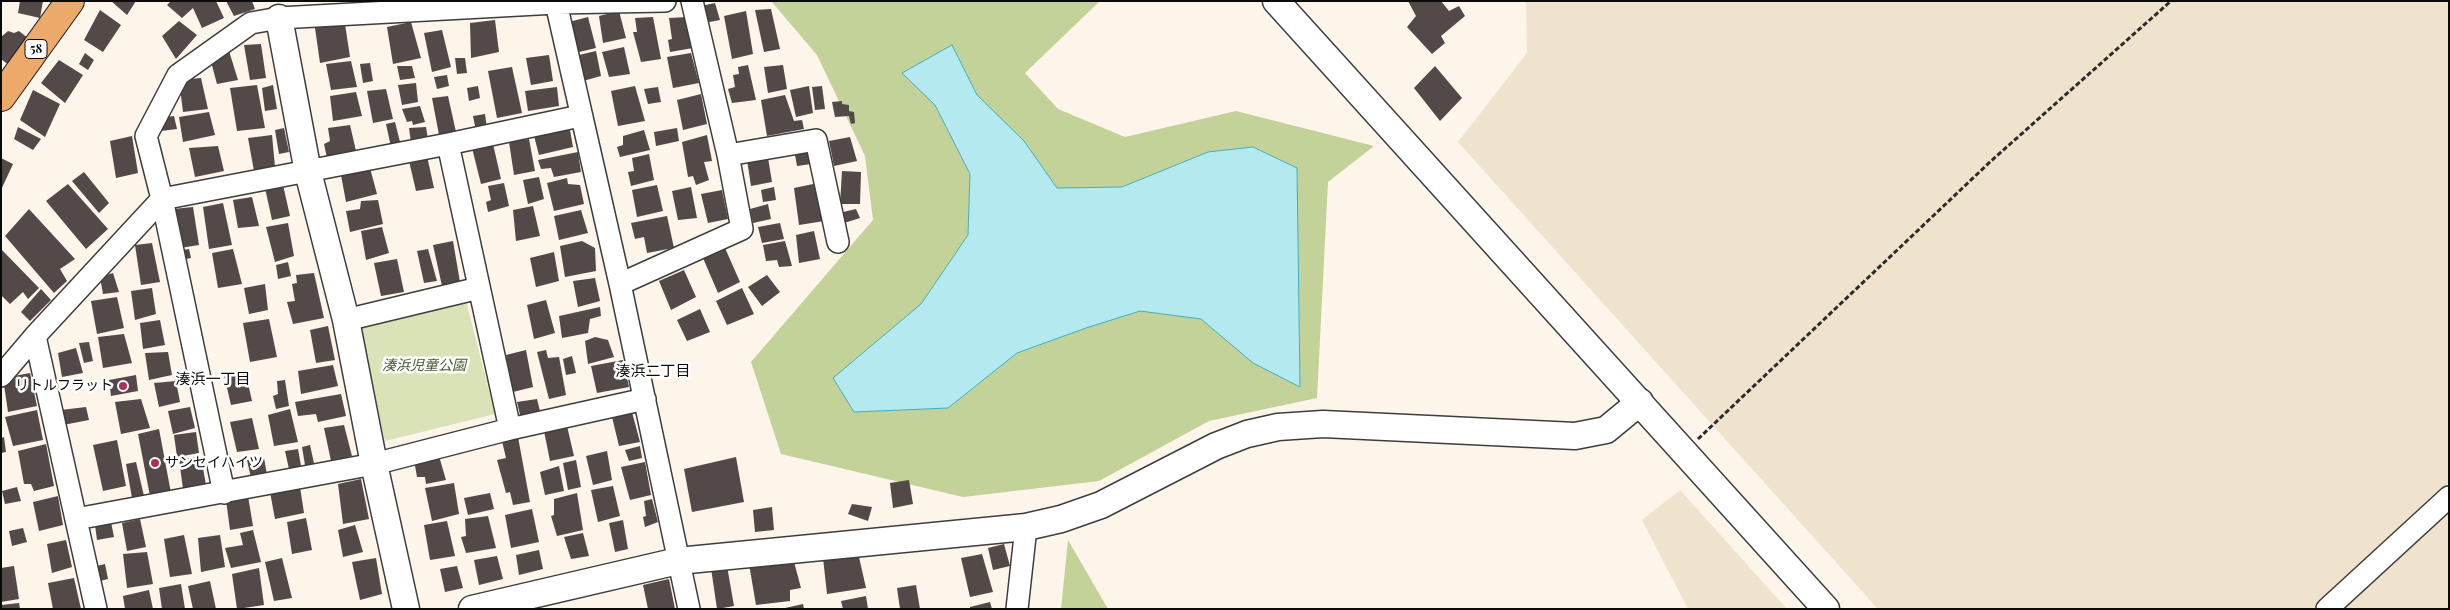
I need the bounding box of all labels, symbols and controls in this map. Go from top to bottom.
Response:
road number: 58 [25,40,47,59]
park label: 湊浜児童公園 [382,358,466,374]
district label: 湊浜二丁目 [616,362,690,380]
district label: 湊浜一丁目 [176,370,250,388]
place label: リトルフラット [15,378,113,394]
marker: リトルフラット [117,380,129,392]
place label: サンセイハイツ [165,455,263,471]
marker: サンセイハイツ [149,457,161,469]

